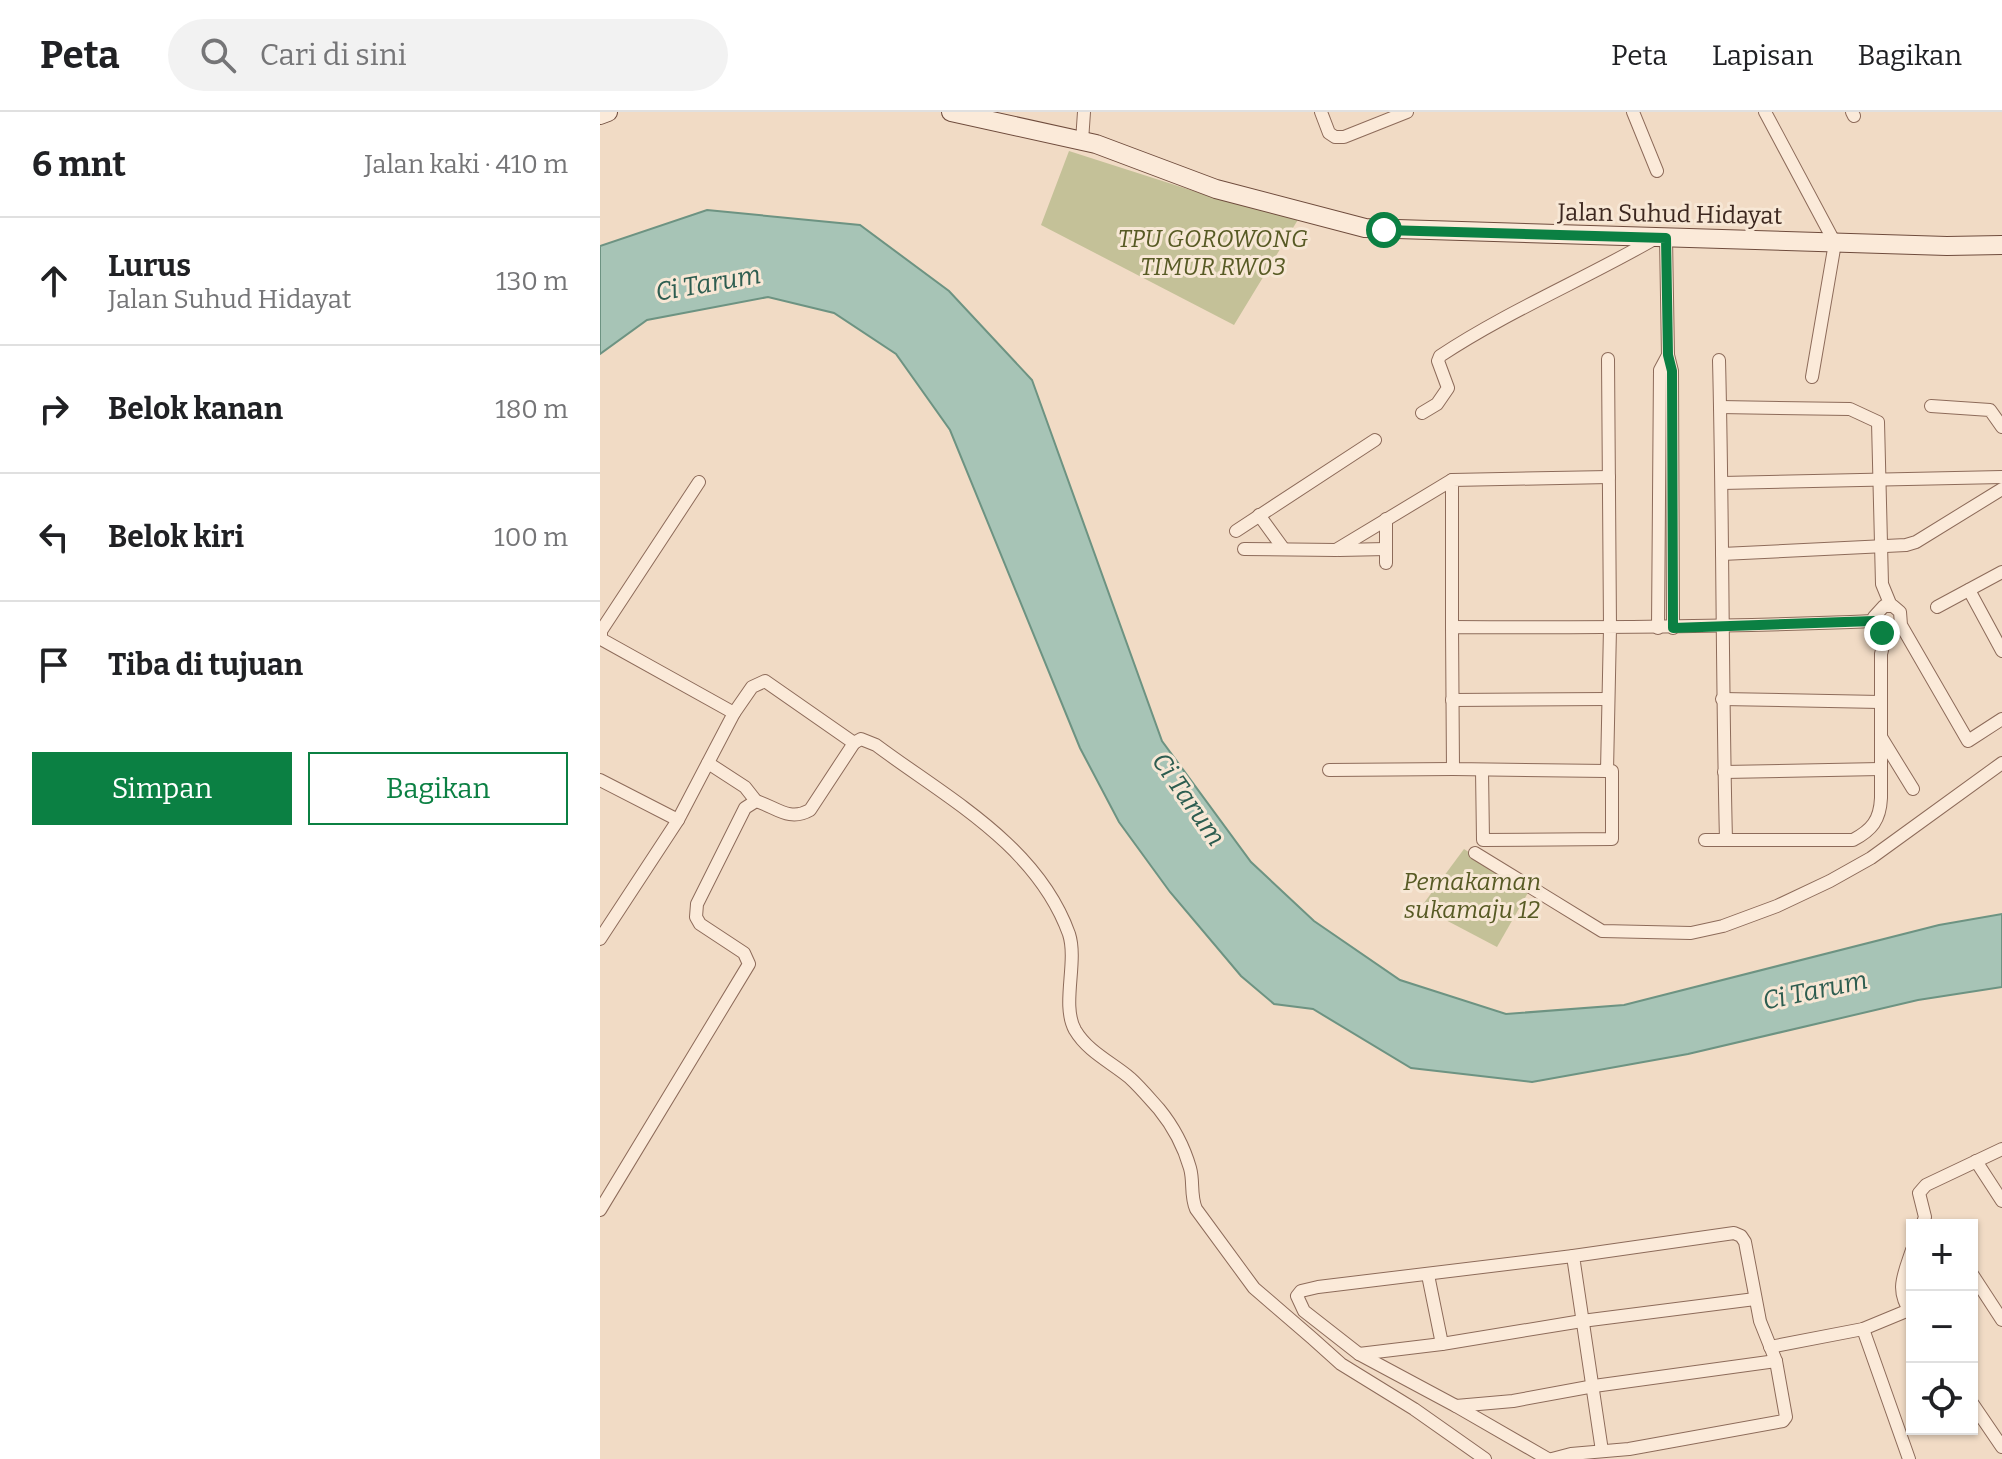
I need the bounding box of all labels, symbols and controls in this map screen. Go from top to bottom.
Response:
search box [168,19,728,91]
text: Peta [40,32,120,78]
icon: search [196,33,240,77]
text: Cari di sini [260,37,407,73]
text: Peta [1611,39,1668,72]
text: Lapisan [1712,39,1814,72]
text: Bagikan [1858,39,1962,72]
text: 6 mnt [32,144,126,185]
text: Jalan kaki · 410 m [364,149,568,180]
street label: Jalan Suhud Hidayat [1556,198,1783,230]
route start [1366,212,1402,248]
park label: TPU GOROWONG TIMUR RW03 [1118,225,1308,281]
text: Lurus [108,248,191,284]
icon: ahead [32,259,76,303]
water label: Ci Tarum [653,259,763,308]
text: 130 m [496,266,568,297]
text: Jalan Suhud Hidayat [108,284,351,315]
icon: right [32,387,76,431]
text: Belok kanan [108,391,283,427]
text: 180 m [495,394,568,425]
icon: left [32,515,76,559]
text: Belok kiri [108,519,244,555]
text: 100 m [494,522,568,553]
route end [1864,615,1900,651]
icon: arrive [32,643,76,687]
text: Tiba di tujuan [108,647,303,683]
water label: Ci Tarum [1145,747,1232,852]
button: Simpan [32,752,292,825]
button: Bagikan [308,752,568,825]
park label: Pemakaman sukamaju 12 [1403,868,1541,924]
water label: Ci Tarum [1760,964,1870,1017]
map controls [1906,1219,1978,1435]
button: + [1906,1219,1978,1291]
button: − [1906,1291,1978,1363]
button: locate [1906,1363,1978,1435]

